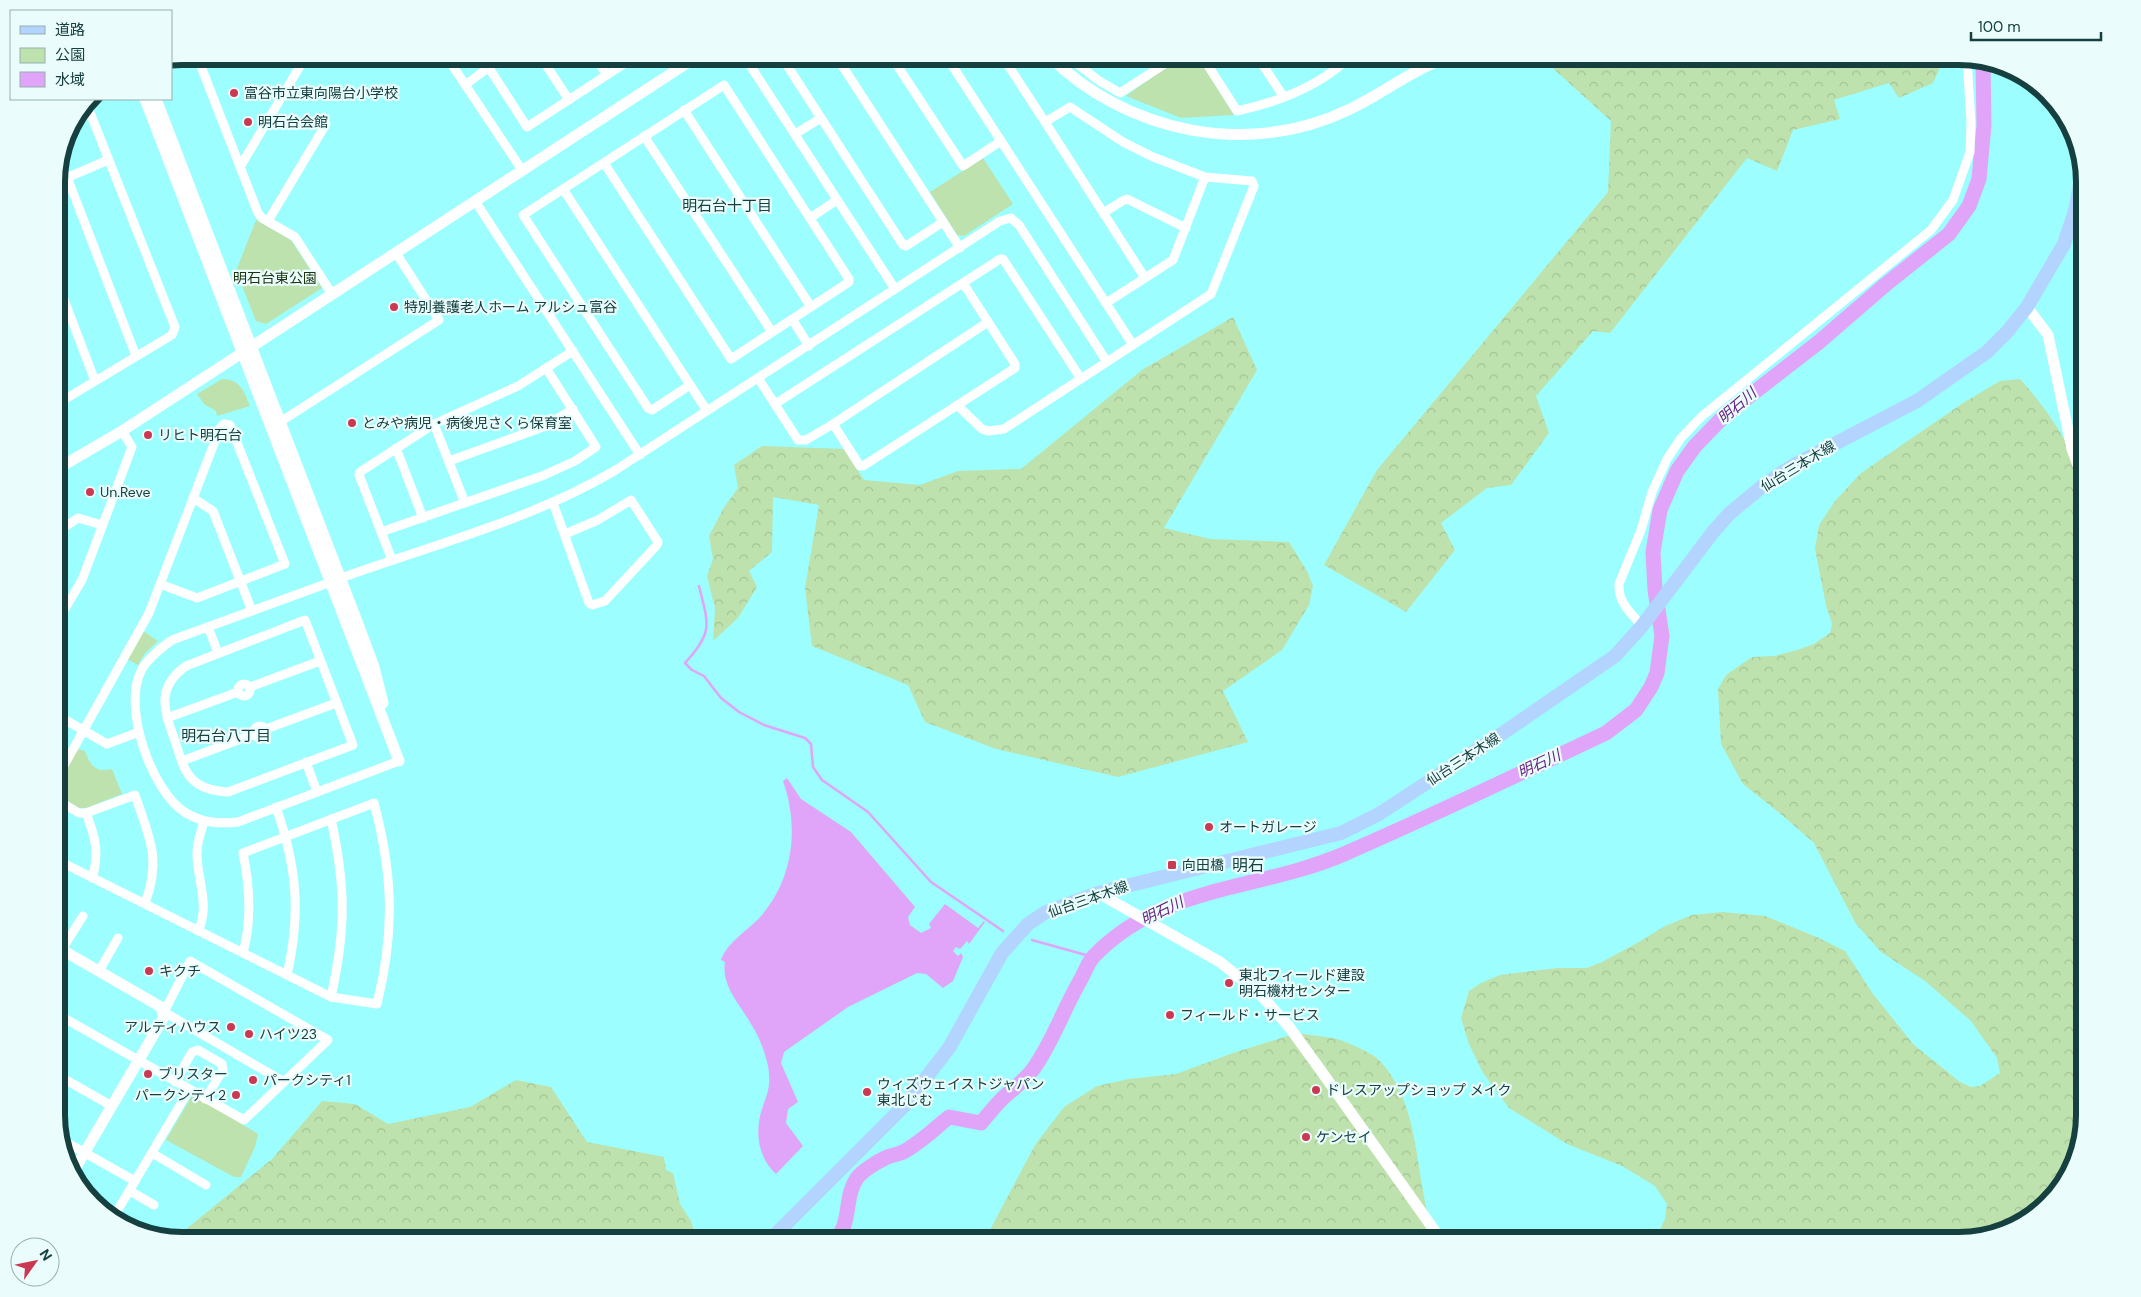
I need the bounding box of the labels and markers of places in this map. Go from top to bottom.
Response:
place label: 富谷市立東向陽台小学校 [244,84,398,102]
marker: 富谷市立東向陽台小学校 [228,87,240,99]
place label: 明石台会館 [258,113,328,131]
marker: 明石台会館 [242,116,254,128]
place label: 特別養護老人ホーム アルシュ富谷 [404,298,617,316]
marker: 特別養護老人ホーム アルシュ富谷 [388,301,400,313]
place label: とみや病児・病後児さくら保育室 [362,414,572,432]
marker: とみや病児・病後児さくら保育室 [346,417,358,429]
place label: リヒト明石台 [158,426,242,444]
marker: リヒト明石台 [142,429,154,441]
place label: Un.Reve [100,483,151,501]
marker: Un.Reve [84,486,96,498]
place label: オートガレージ [1219,818,1317,836]
marker: オートガレージ [1203,821,1215,833]
place label: 向田橋 [1182,856,1224,874]
marker: 向田橋 [1166,859,1178,871]
place label: キクチ [159,962,201,980]
marker: キクチ [143,965,155,977]
place label: 東北フィールド建設 明石機材センター [1239,966,1365,1000]
marker: 東北フィールド建設 明石機材センター [1223,977,1235,989]
place label: フィールド・サービス [1180,1006,1320,1024]
marker: フィールド・サービス [1164,1009,1176,1021]
place label: アルティハウス [124,1018,221,1036]
marker: アルティハウス [225,1021,237,1033]
place label: ハイツ23 [259,1025,317,1043]
marker: ハイツ23 [243,1028,255,1040]
place label: ブリスター [158,1065,228,1083]
marker: ブリスター [142,1068,154,1080]
place label: パークシティ1 [263,1071,351,1089]
marker: パークシティ1 [247,1074,259,1086]
place label: ウィズウェイストジャパン 東北じむ [877,1075,1045,1109]
place label: ドレスアップショップ メイク [1326,1081,1511,1099]
marker: ドレスアップショップ メイク [1310,1084,1322,1096]
place label: パークシティ2 [135,1086,226,1104]
marker: ウィズウェイストジャパン 東北じむ [861,1086,873,1098]
marker: パークシティ2 [230,1089,242,1101]
place label: ケンセイ [1316,1128,1372,1146]
marker: ケンセイ [1300,1131,1312,1143]

